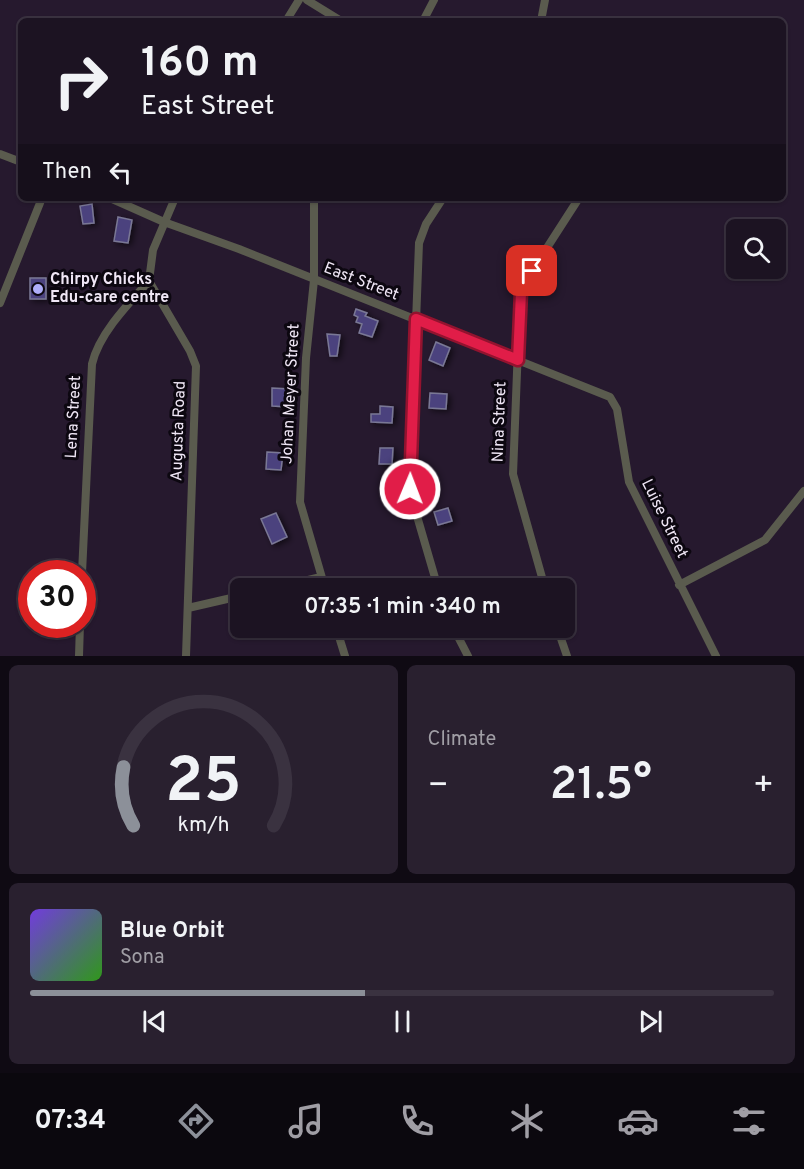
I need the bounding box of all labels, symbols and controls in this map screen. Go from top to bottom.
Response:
text: 160 m [141,38,259,91]
icon: right [42,42,120,120]
text: East Street [141,90,275,124]
icon: left [104,156,137,189]
text: Then [42,159,92,186]
map controls [726,219,786,279]
button: search [726,219,786,279]
pin [506,245,557,296]
icon: arrive [515,254,548,287]
street label: East Street [320,258,402,306]
place label: Chirpy Chicks Edu-care centre [50,270,169,308]
marker: Chirpy Chicks Edu-care centre [31,282,45,296]
street label: Johan Meyer Street [277,323,305,465]
street label: Lena Street [62,375,86,459]
street label: Augusta Road [167,381,191,481]
street label: Nina Street [489,381,511,463]
position arrow [378,457,442,521]
street label: Luise Street [636,476,692,562]
speed limit sign: 30 [18,560,96,638]
text: 07:35 · 1 min · 340 m [304,594,501,621]
text: Climate [428,727,496,753]
text: 25 [165,745,241,824]
text: 21.5° [550,758,652,815]
text: − [428,766,449,808]
text: + [753,766,774,808]
text: km/h [177,813,229,840]
text: Blue Orbit [120,918,225,945]
text: Sona [120,945,165,971]
icon: previous [138,1005,171,1038]
icon: pause [386,1005,419,1038]
icon: next [634,1005,667,1038]
icon: directions [175,1100,217,1142]
icon: music [285,1100,327,1142]
icon: phone [396,1100,438,1142]
icon: climate [506,1100,548,1142]
icon: car [617,1100,659,1142]
icon: filters [728,1100,770,1142]
text: 07:34 [34,1104,106,1138]

